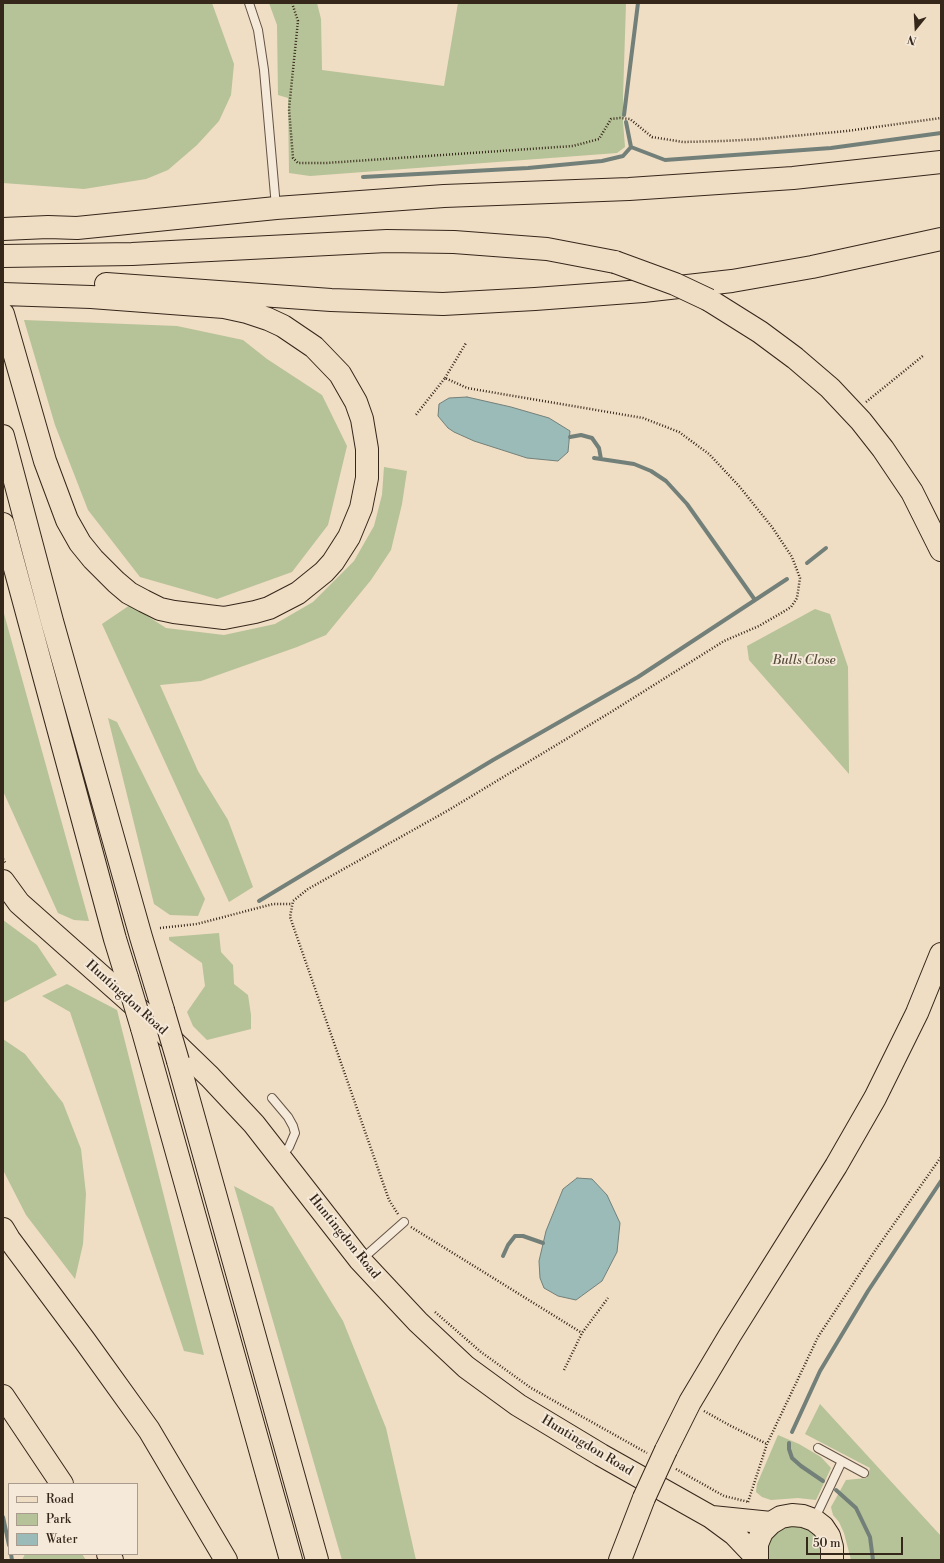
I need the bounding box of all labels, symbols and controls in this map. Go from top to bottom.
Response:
north arrow [896,8,936,48]
text: N [906,31,919,47]
park label: Bulls Close [772,653,836,669]
street label: Huntingdon Road [82,957,170,1039]
street label: Huntingdon Road [305,1192,383,1282]
street label: Huntingdon Road [538,1412,636,1480]
legend [8,1483,138,1555]
text: Road [46,1492,74,1507]
text: Park [46,1512,71,1527]
scale bar [808,1529,905,1555]
text: Water [46,1532,78,1547]
text: 50 m [813,1536,841,1551]

